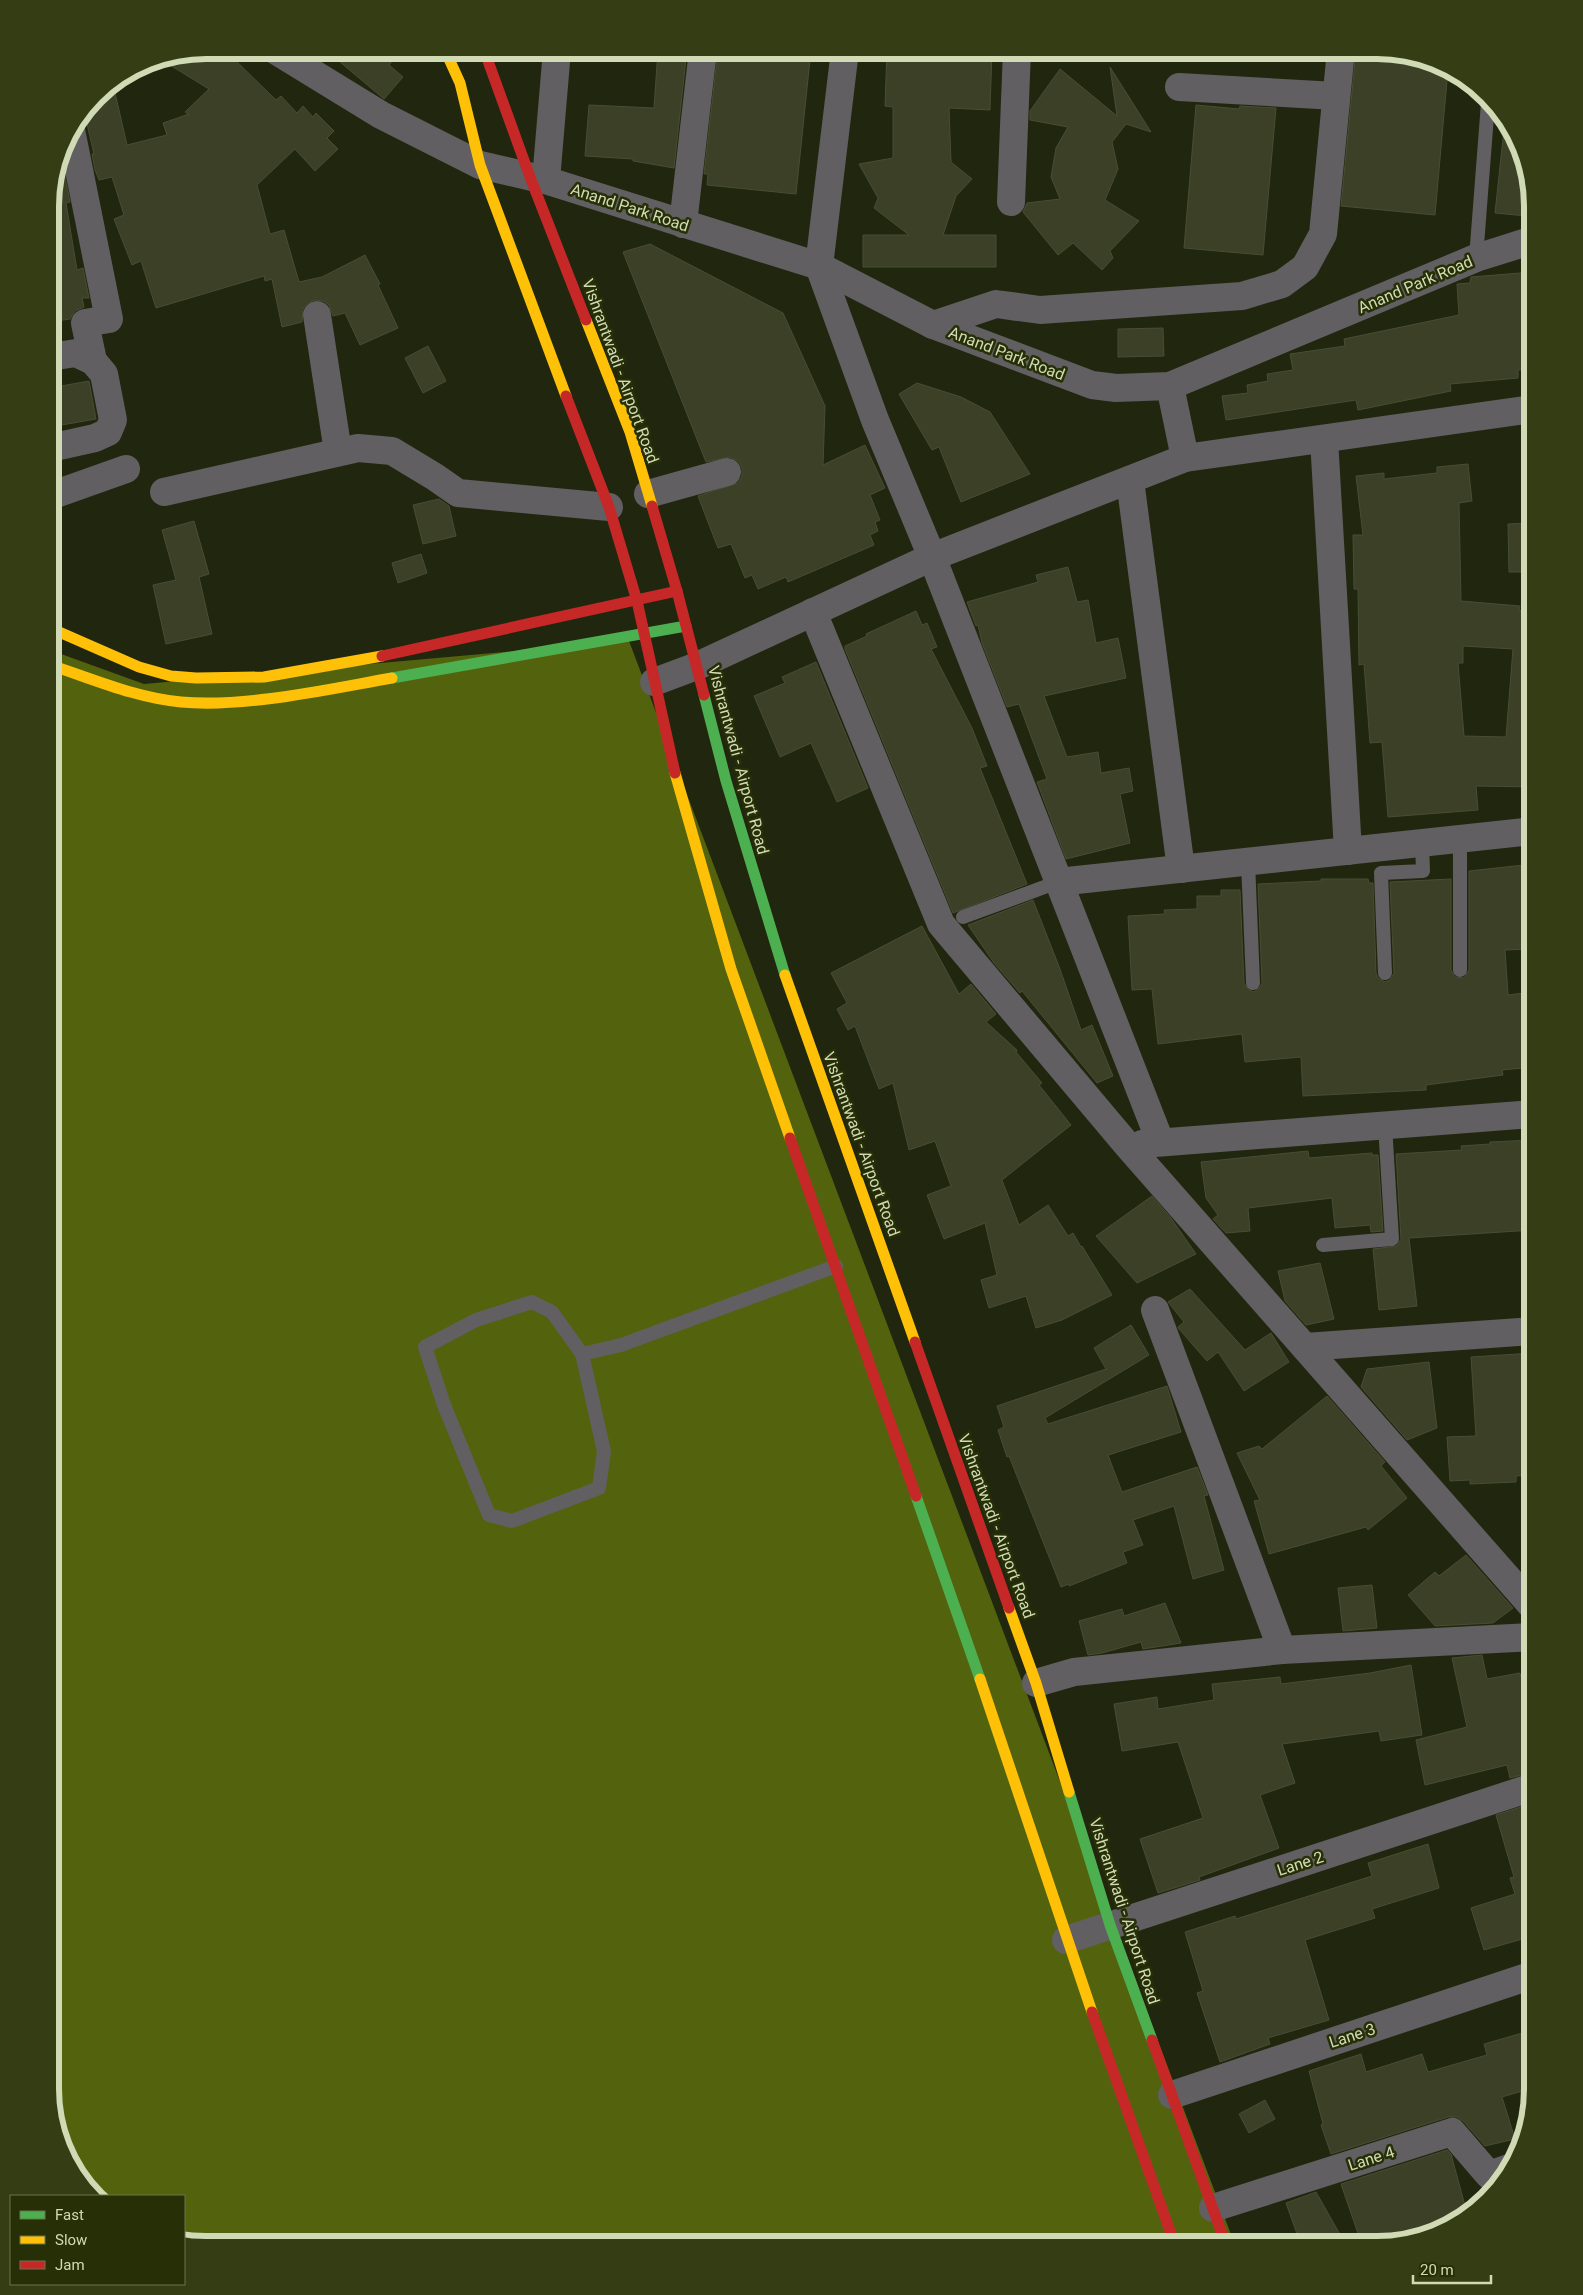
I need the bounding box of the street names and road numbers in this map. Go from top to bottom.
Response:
street label: Anand Park Road [569,179,691,235]
street label: Anand Park Road [1355,252,1475,317]
street label: Vishrantwadi - Airport Road [578,276,663,466]
street label: Anand Park Road [946,323,1068,384]
street label: Vishrantwadi - Airport Road [704,664,773,857]
street label: Vishrantwadi - Airport Road [819,1049,904,1239]
street label: Vishrantwadi - Airport Road [954,1431,1039,1621]
street label: Vishrantwadi - Airport Road [1085,1816,1164,2007]
street label: Lane 2 [1275,1847,1326,1880]
street label: Lane 3 [1327,2019,1378,2052]
street label: Lane 4 [1346,2142,1397,2175]

